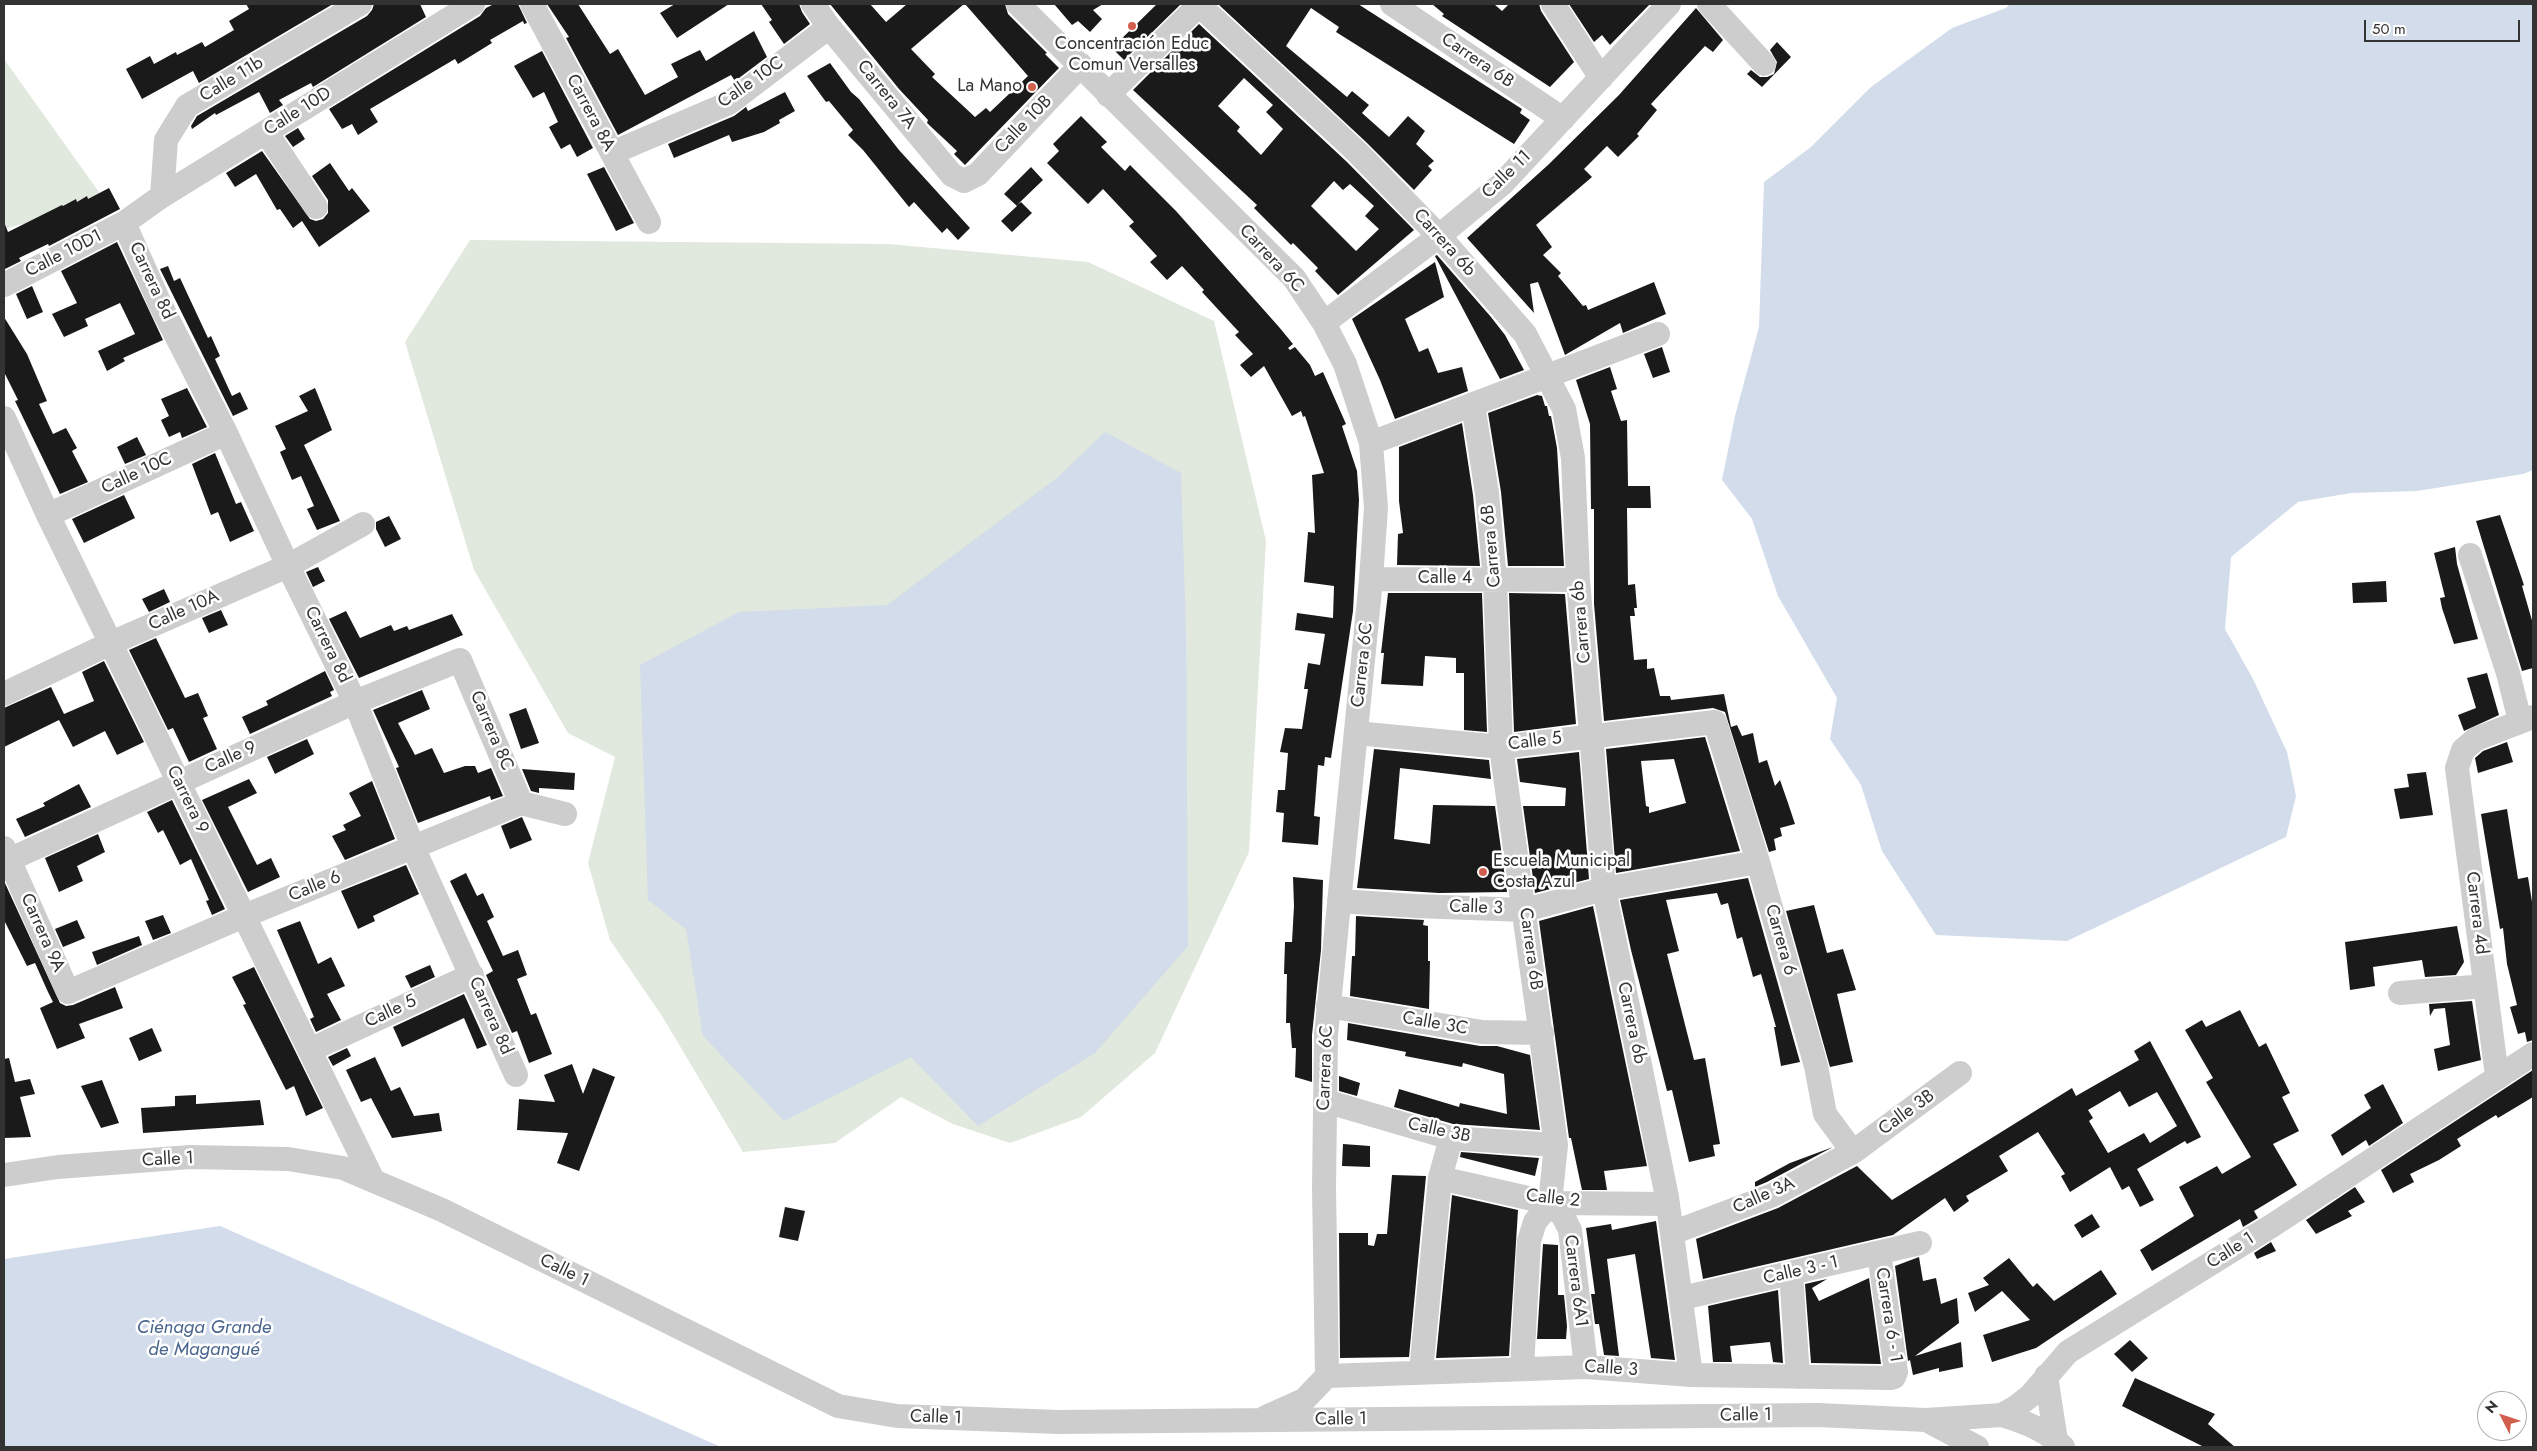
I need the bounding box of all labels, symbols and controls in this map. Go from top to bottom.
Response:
scale bar [2367,10,2523,42]
text: 50 m [2372,18,2406,40]
marker: Concentración Educ Comun Versalles [1126,20,1138,32]
street label: Carrera 6B [1437,29,1517,93]
place label: Concentración Educ Comun Versalles [1055,34,1209,76]
street label: Calle 11b [196,53,268,107]
street label: Calle 10C [714,53,788,113]
street label: Carrera 7A [852,56,920,134]
street label: Carrera 8A [561,71,619,155]
place label: La Mano [957,76,1022,98]
marker: La Mano [1026,81,1038,93]
street label: Calle 10D [260,83,336,141]
street label: Calle 10B [991,91,1057,159]
street label: Calle 11 [1478,146,1536,204]
street label: Carrera 6b [1408,205,1480,281]
street label: Carrera 6C [1234,220,1308,298]
street label: Calle 10D1 [22,225,106,283]
street label: Carrera 8d [124,239,178,323]
street label: Calle 10C [98,448,176,500]
street label: Carrera 6B [1478,504,1506,588]
street label: Calle 4 [1418,568,1472,590]
street label: Carrera 6b [1568,580,1596,664]
street label: Calle 10A [145,586,223,636]
street label: Carrera 8d [299,603,355,687]
street label: Carrera 6C [1348,621,1378,709]
street label: Carrera 8C [465,688,517,774]
street label: Calle 5 [1507,728,1563,756]
street label: Calle 9 [202,737,260,779]
street label: Carrera 9 [161,762,213,838]
place label: Escuela Municipal Costa Azul [1493,851,1630,894]
marker: Escuela Municipal Costa Azul [1477,866,1489,878]
street label: Calle 6 [286,867,344,907]
street label: Carrera 4d [2460,870,2492,956]
street label: Carrera 9A [15,890,69,976]
street label: Calle 3 [1449,896,1503,920]
street label: Carrera 6 [1760,902,1800,978]
street label: Carrera 6B [1514,906,1546,992]
street label: Carrera 8d [463,974,517,1058]
street label: Carrera 6b [1612,980,1650,1066]
street label: Calle 5 [362,991,420,1033]
street label: Calle 3C [1401,1008,1469,1040]
street label: Carrera 6C [1314,1025,1338,1111]
street label: Calle 3B [1875,1086,1939,1140]
street label: Calle 3B [1406,1114,1472,1148]
street label: Calle 1 [141,1148,195,1172]
street label: Calle 3A [1730,1173,1798,1219]
street label: Calle 2 [1525,1185,1581,1213]
street label: Calle 1 [2203,1228,2259,1274]
street label: Carrera 6A1 [1559,1234,1591,1328]
street label: Calle 1 [536,1250,592,1292]
street label: Calle 3 - 1 [1761,1252,1841,1290]
street label: Carrera 6 - 1 [1870,1266,1906,1364]
water label: Ciénaga Grande de Magangué [137,1317,271,1361]
street label: Calle 3 [1583,1356,1639,1382]
north arrow [2477,1391,2527,1441]
text: N [2480,1396,2503,1418]
street label: Calle 1 [1720,1405,1772,1427]
street label: Calle 1 [910,1406,962,1430]
street label: Calle 1 [1315,1409,1367,1431]

